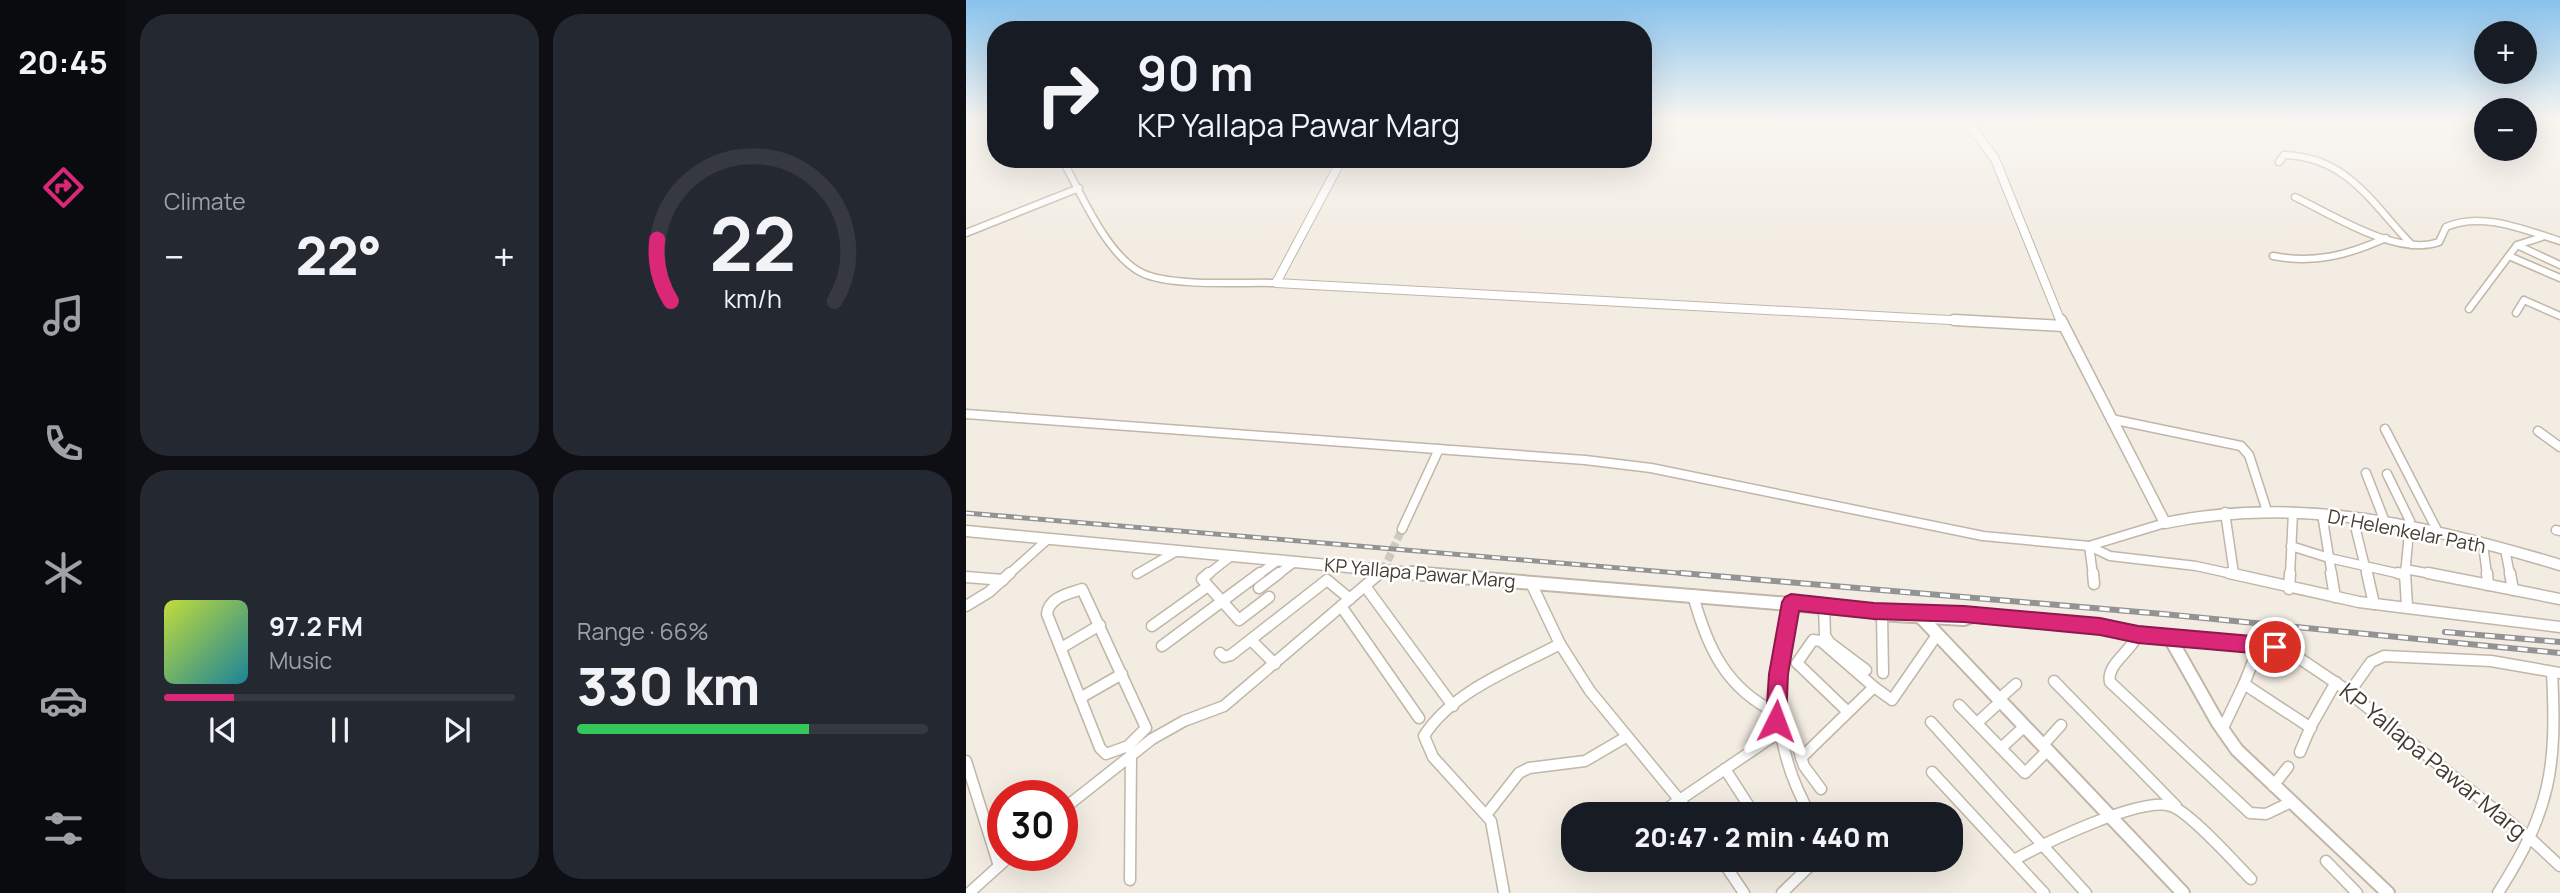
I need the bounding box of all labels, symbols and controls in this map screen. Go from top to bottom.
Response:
map controls [2474,21,2537,161]
button: + [2474,21,2537,84]
text: 90 m [1137,39,1254,106]
text: 20:45 [18,40,108,84]
icon: right [1022,49,1113,140]
button: − [2474,98,2537,161]
text: KP Yallapa Pawar Marg [1137,103,1460,147]
icon: directions [39,163,88,212]
text: Climate [164,185,246,217]
text: 22 [709,193,796,293]
text: 22° [296,220,382,291]
text: − [164,230,185,282]
text: + [493,230,515,282]
text: km/h [723,281,782,316]
icon: music [39,291,88,340]
icon: phone [39,419,88,468]
street label: Dr Helenkelar Path [2326,503,2488,559]
icon: climate [39,548,88,597]
street label: KP Yallapa Pawar Marg [1323,552,1517,594]
text: 97.2 FM [269,608,363,644]
text: Range · 66% [577,615,709,647]
pin [2245,617,2305,677]
icon: arrive [2256,628,2294,666]
text: Music [269,644,332,676]
text: 330 km [577,650,760,721]
street label: KP Yallapa Pawar Marg [2333,675,2534,846]
icon: car [39,676,88,725]
position arrow [1739,684,1813,758]
icon: previous [204,711,242,749]
icon: pause [321,711,359,749]
icon: next [438,711,476,749]
speed limit sign: 30 [987,780,1078,871]
icon: filters [39,804,88,853]
text: 20:47 · 2 min · 440 m [1635,819,1889,855]

